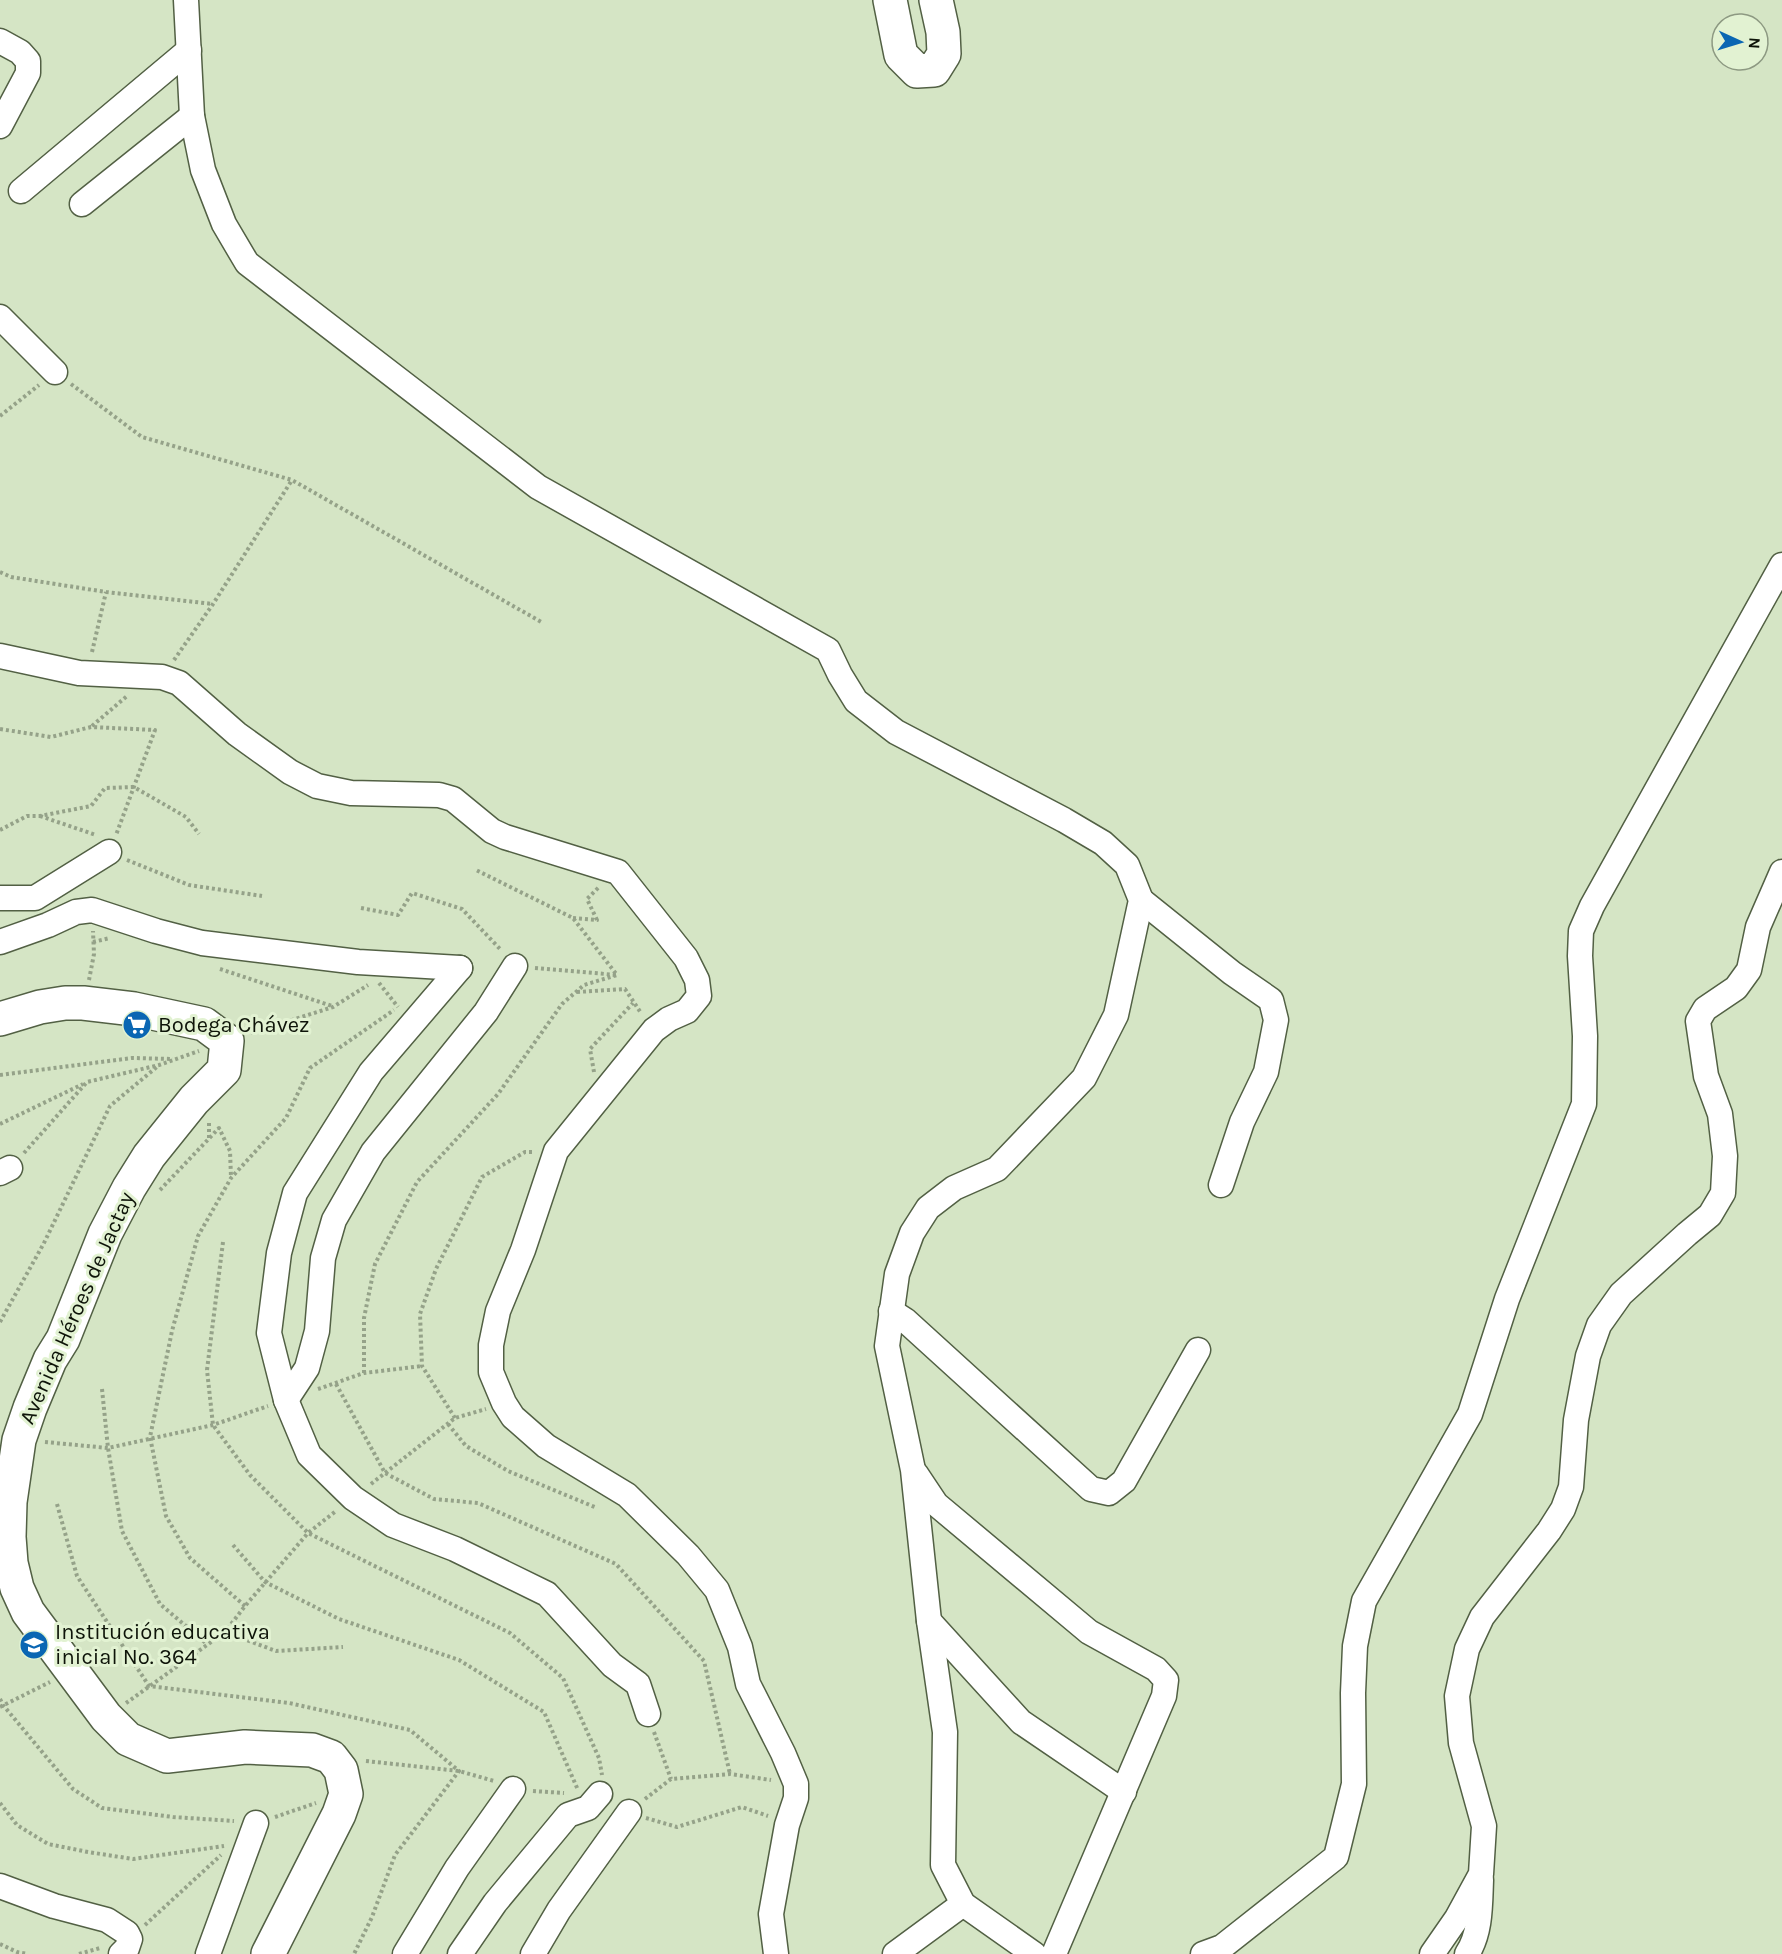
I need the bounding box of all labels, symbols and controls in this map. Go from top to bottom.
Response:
north arrow [1710,12,1770,72]
text: N [1745,37,1764,49]
supermarket icon: Bodega Chávez [121,1009,153,1041]
place label: Bodega Chávez [158,1012,309,1038]
street label: Avenida Héroes de Jactay [14,1188,140,1428]
place label: Institución educativa inicial No. 364 [55,1619,270,1670]
school or university icon: Institución educativa inicial No. 364 [18,1629,50,1661]

